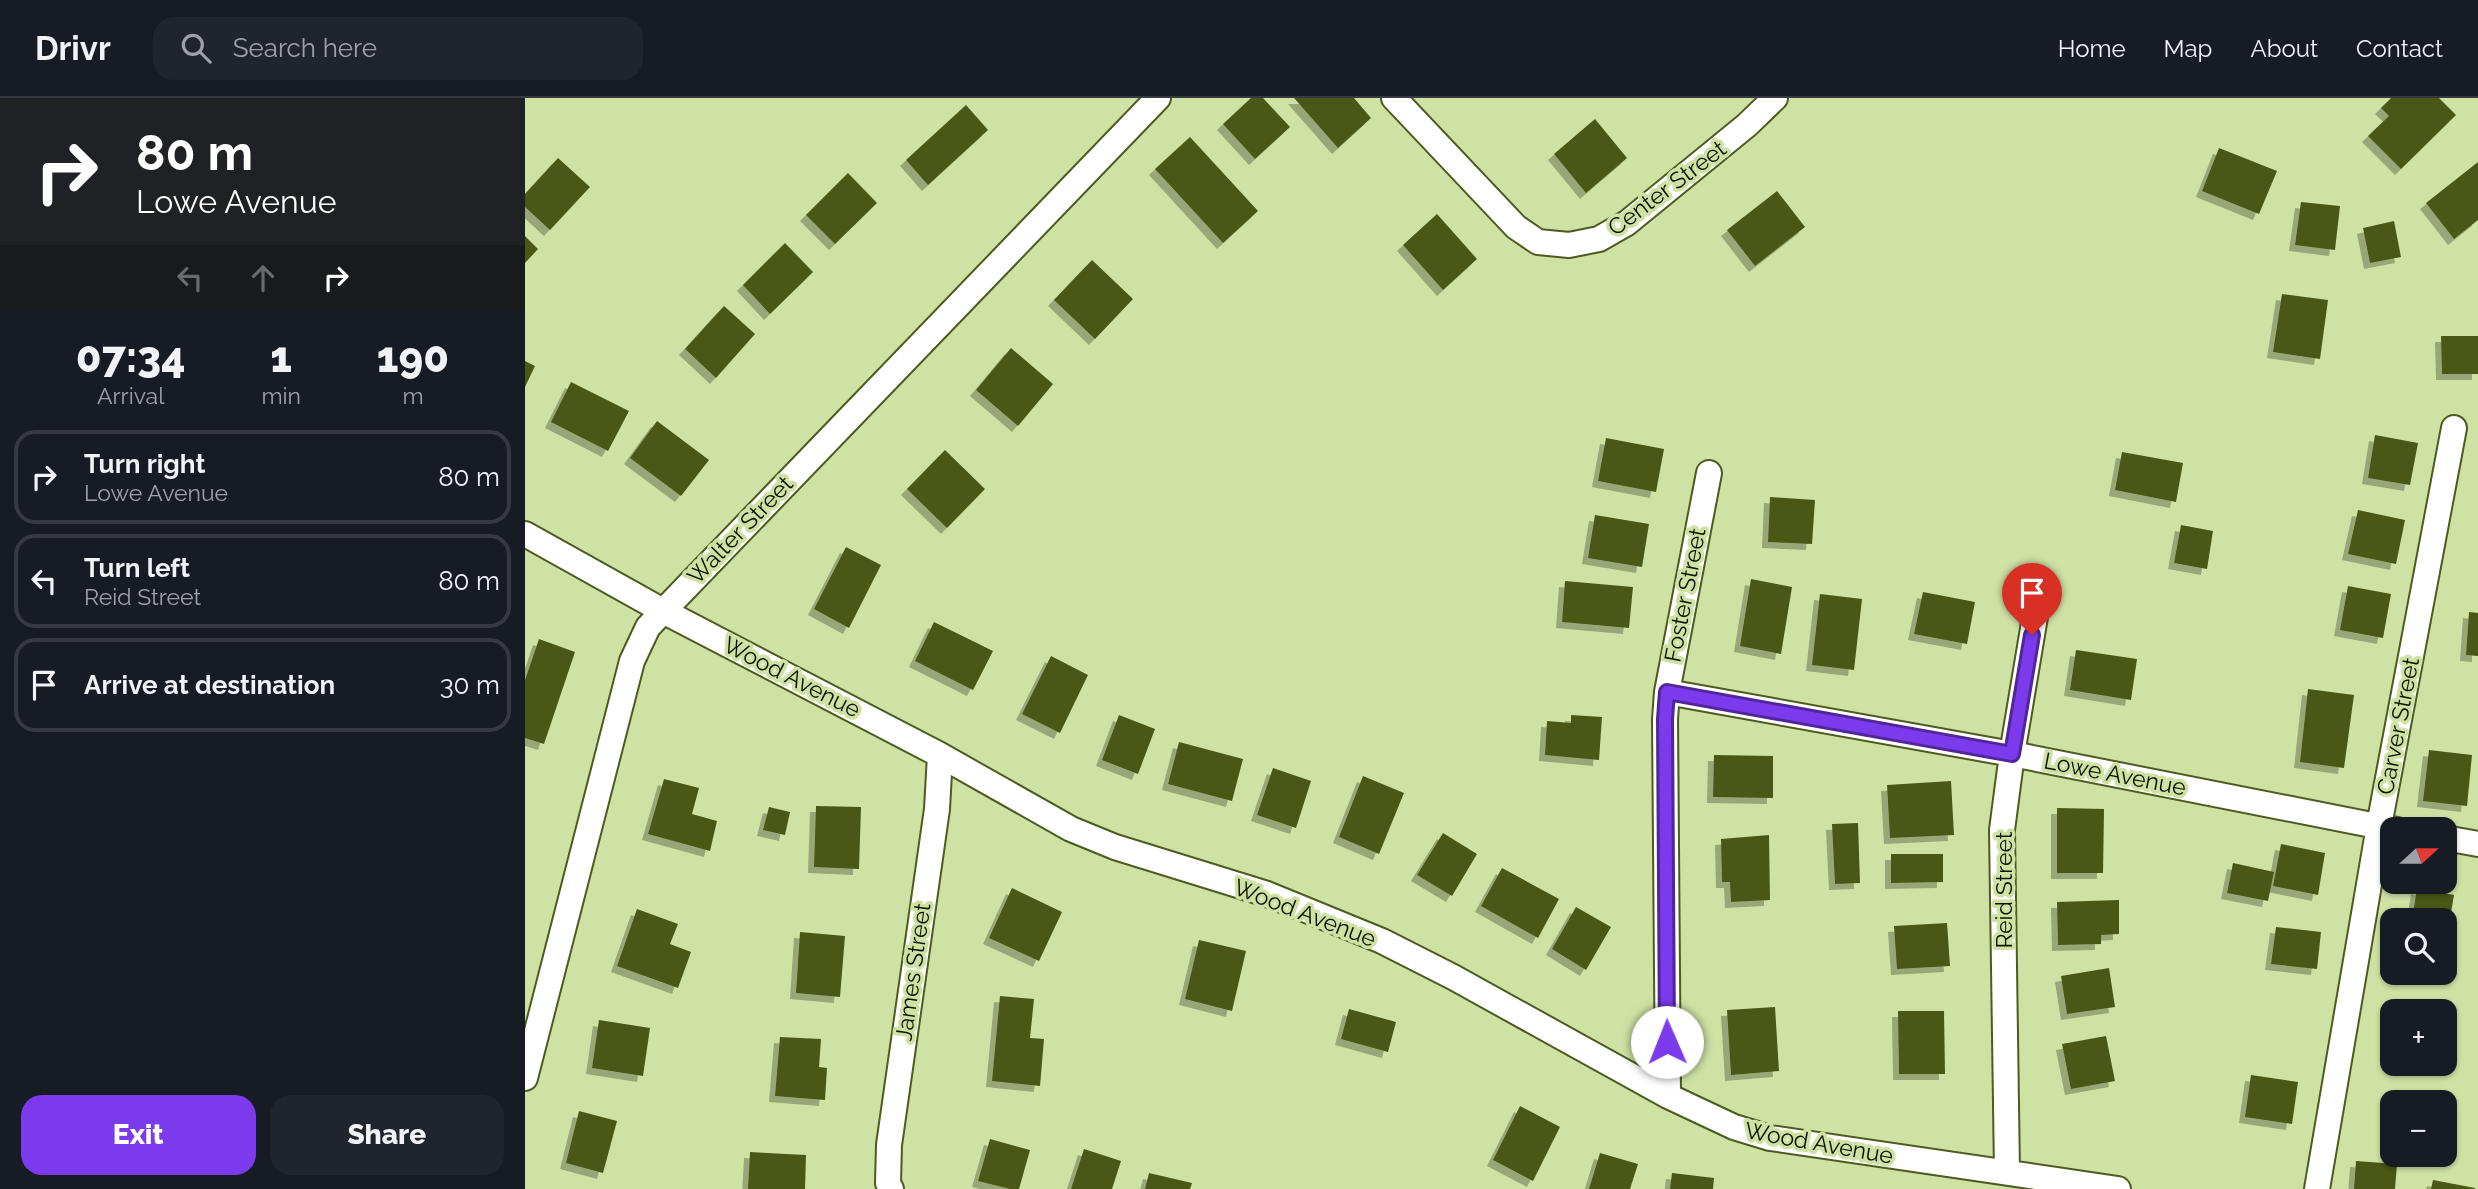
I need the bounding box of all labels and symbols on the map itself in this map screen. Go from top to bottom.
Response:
street label: Center Street [1602,134,1731,241]
street label: Walter Street [681,470,798,589]
street label: Foster Street [1658,525,1711,664]
pin [2002,563,2062,635]
street label: Wood Avenue [719,630,865,723]
street label: Carver Street [2371,655,2424,797]
street label: Lowe Avenue [2042,747,2188,801]
north arrow [2380,817,2457,894]
street label: Reid Street [1990,831,2017,949]
street label: Wood Avenue [1230,873,1380,952]
street label: James Street [889,901,936,1043]
position arrow [1630,1005,1704,1079]
street label: Wood Avenue [1743,1116,1895,1169]

